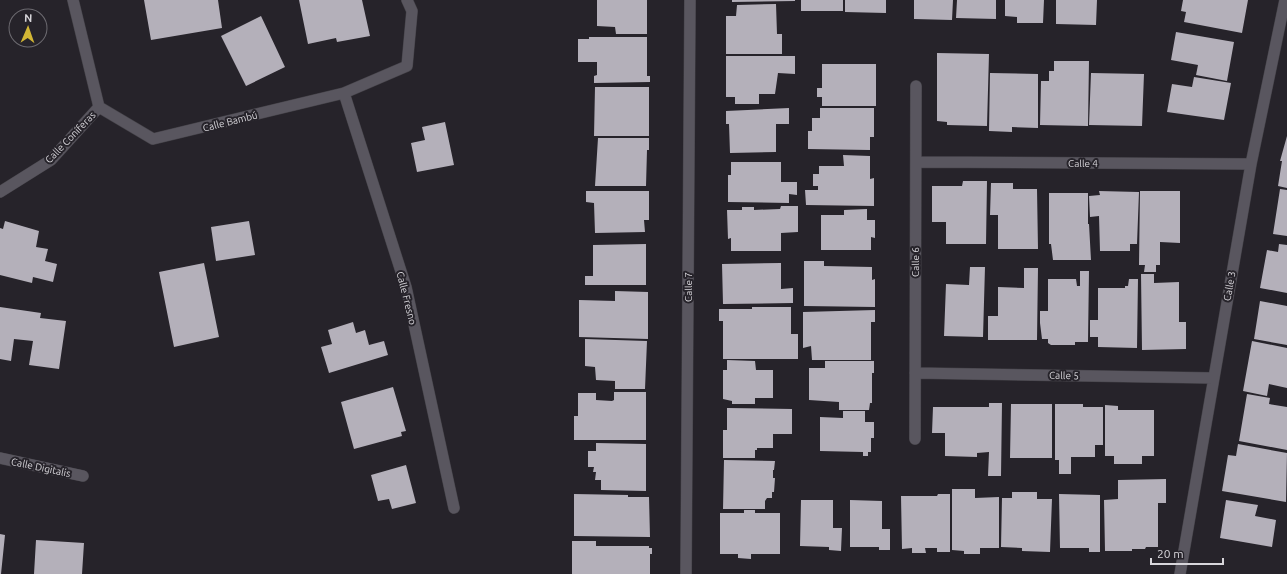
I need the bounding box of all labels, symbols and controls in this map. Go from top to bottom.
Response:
north arrow [8,8,48,48]
text: N [24,12,33,24]
street label: Calle Coníferas [43,109,98,165]
street label: Calle Bambú [202,109,259,134]
street label: Calle 4 [1068,158,1098,169]
street label: Calle 6 [910,247,921,277]
street label: Calle Fresno [395,270,418,326]
street label: Calle 3 [1221,270,1238,302]
street label: Calle 7 [683,272,694,302]
street label: Calle 5 [1049,370,1079,381]
street label: Calle Digitalis [10,456,72,479]
scale bar [1151,540,1223,566]
text: 20 m [1157,547,1184,560]

